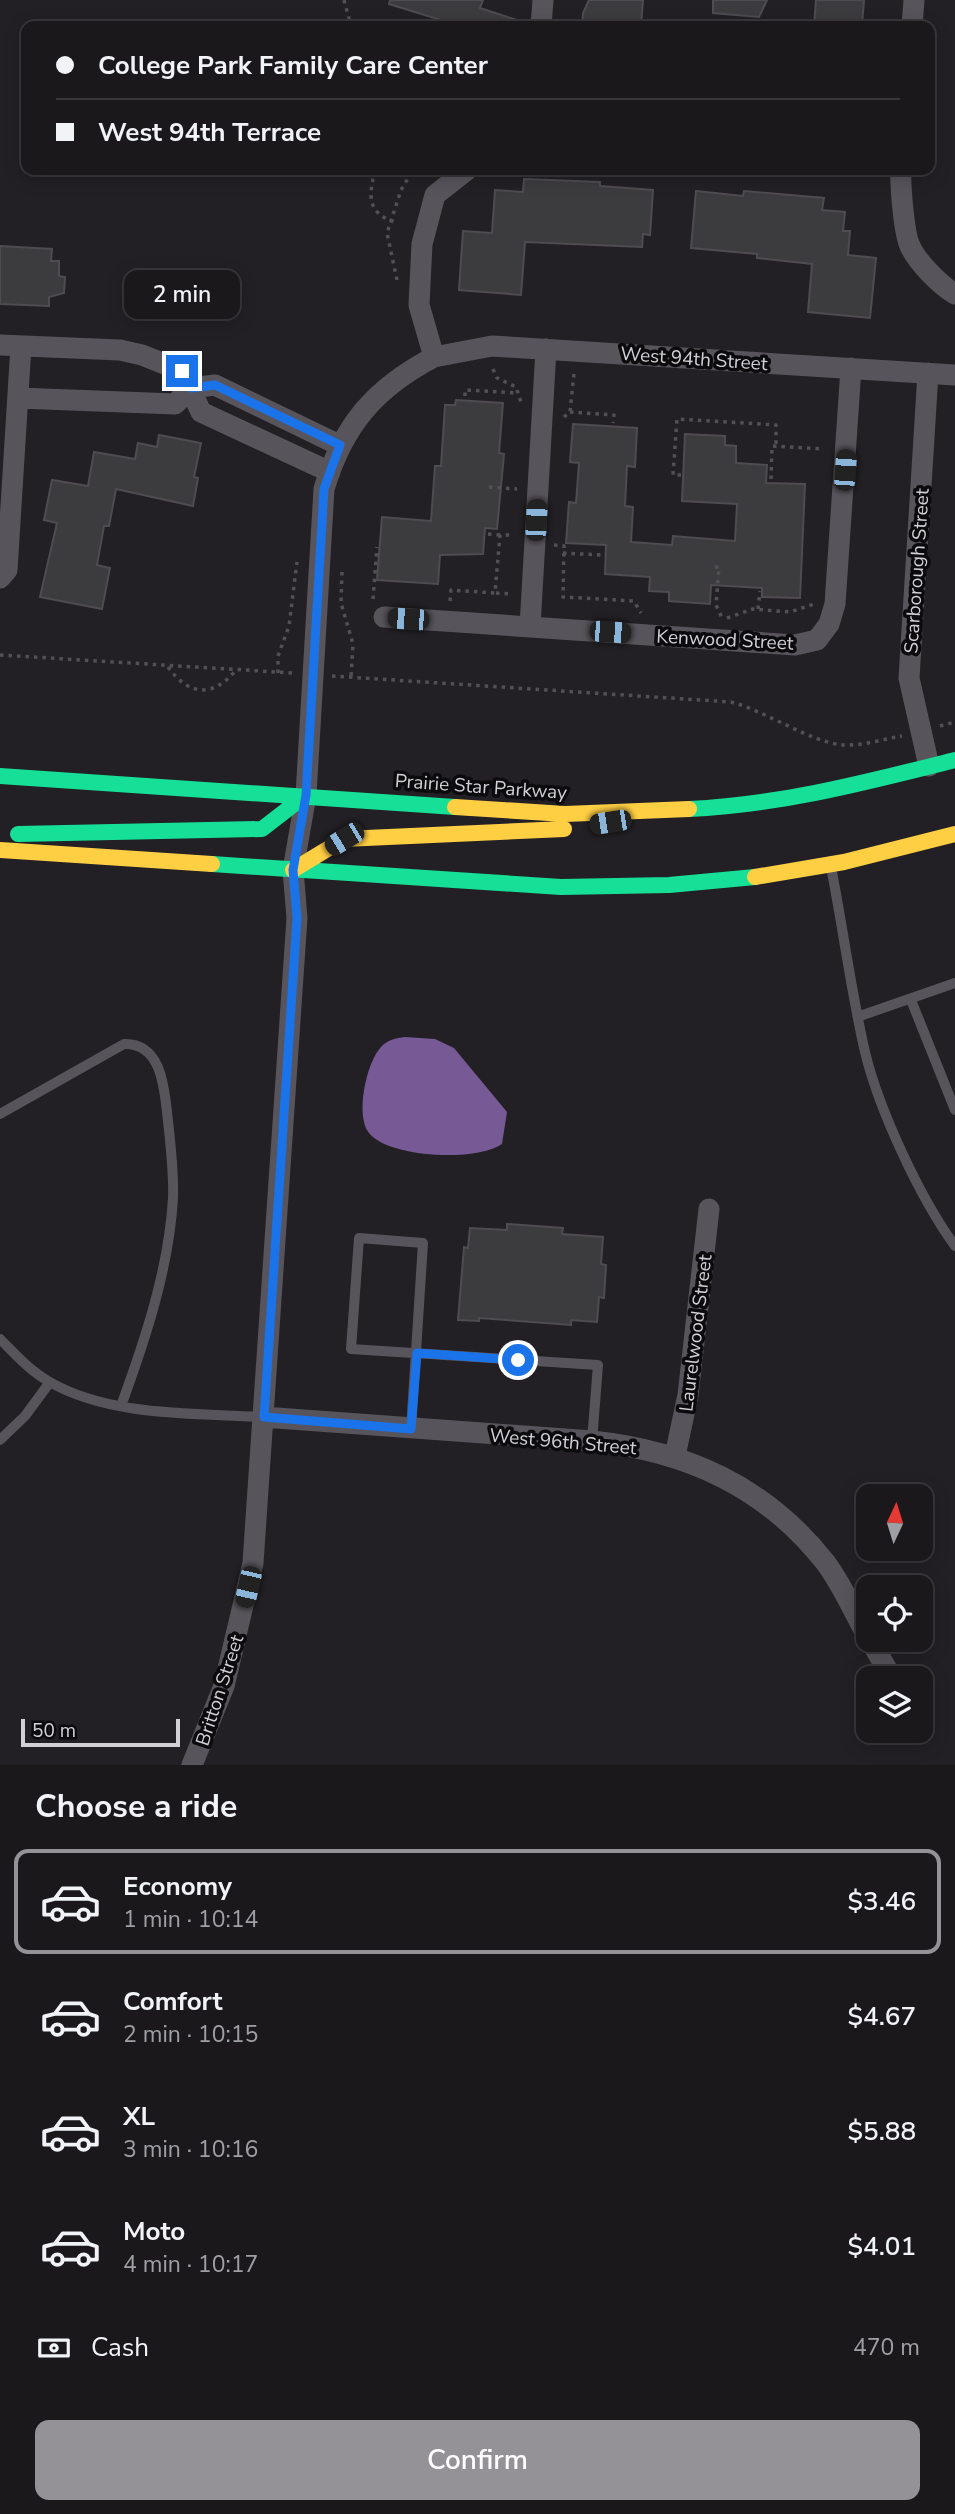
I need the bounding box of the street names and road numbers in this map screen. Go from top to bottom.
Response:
street label: West 94th Street [619,341,769,377]
street label: Scarborough Street [898,487,936,655]
street label: Kenwood Street [656,623,794,657]
street label: Prairie Star Parkway [394,768,568,806]
street label: Laurelwood Street [673,1253,719,1413]
street label: West 96th Street [488,1423,638,1461]
street label: Britton Street [190,1631,250,1749]

